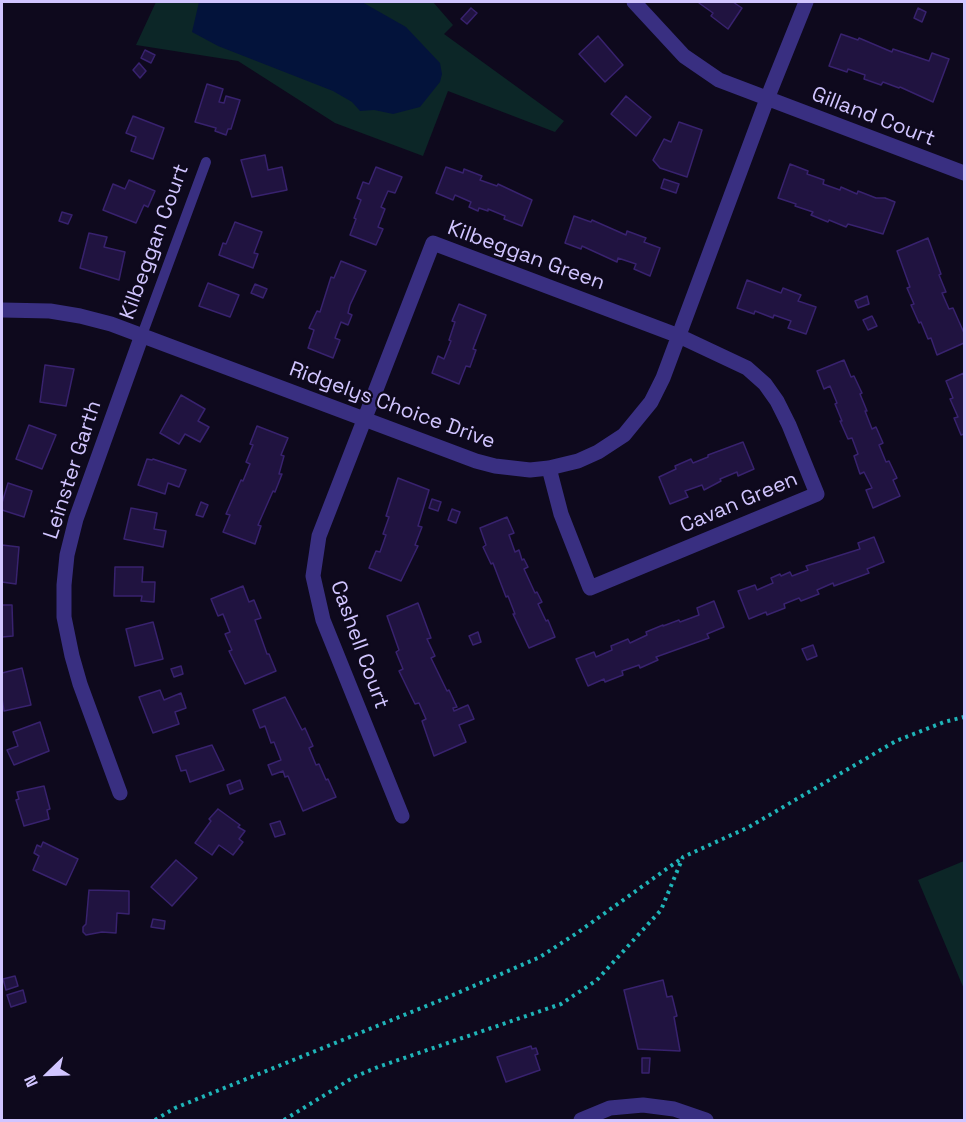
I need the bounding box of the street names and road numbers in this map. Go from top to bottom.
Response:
street label: Gilland Court [808,82,938,152]
street label: Kilbeggan Court [115,161,195,323]
street label: Kilbeggan Green [444,216,608,296]
street label: Ridgelys Choice Drive [286,357,498,455]
street label: Leinster Garth [39,398,107,542]
street label: Cavan Green [676,467,802,539]
street label: Cashell Court [324,578,394,712]

